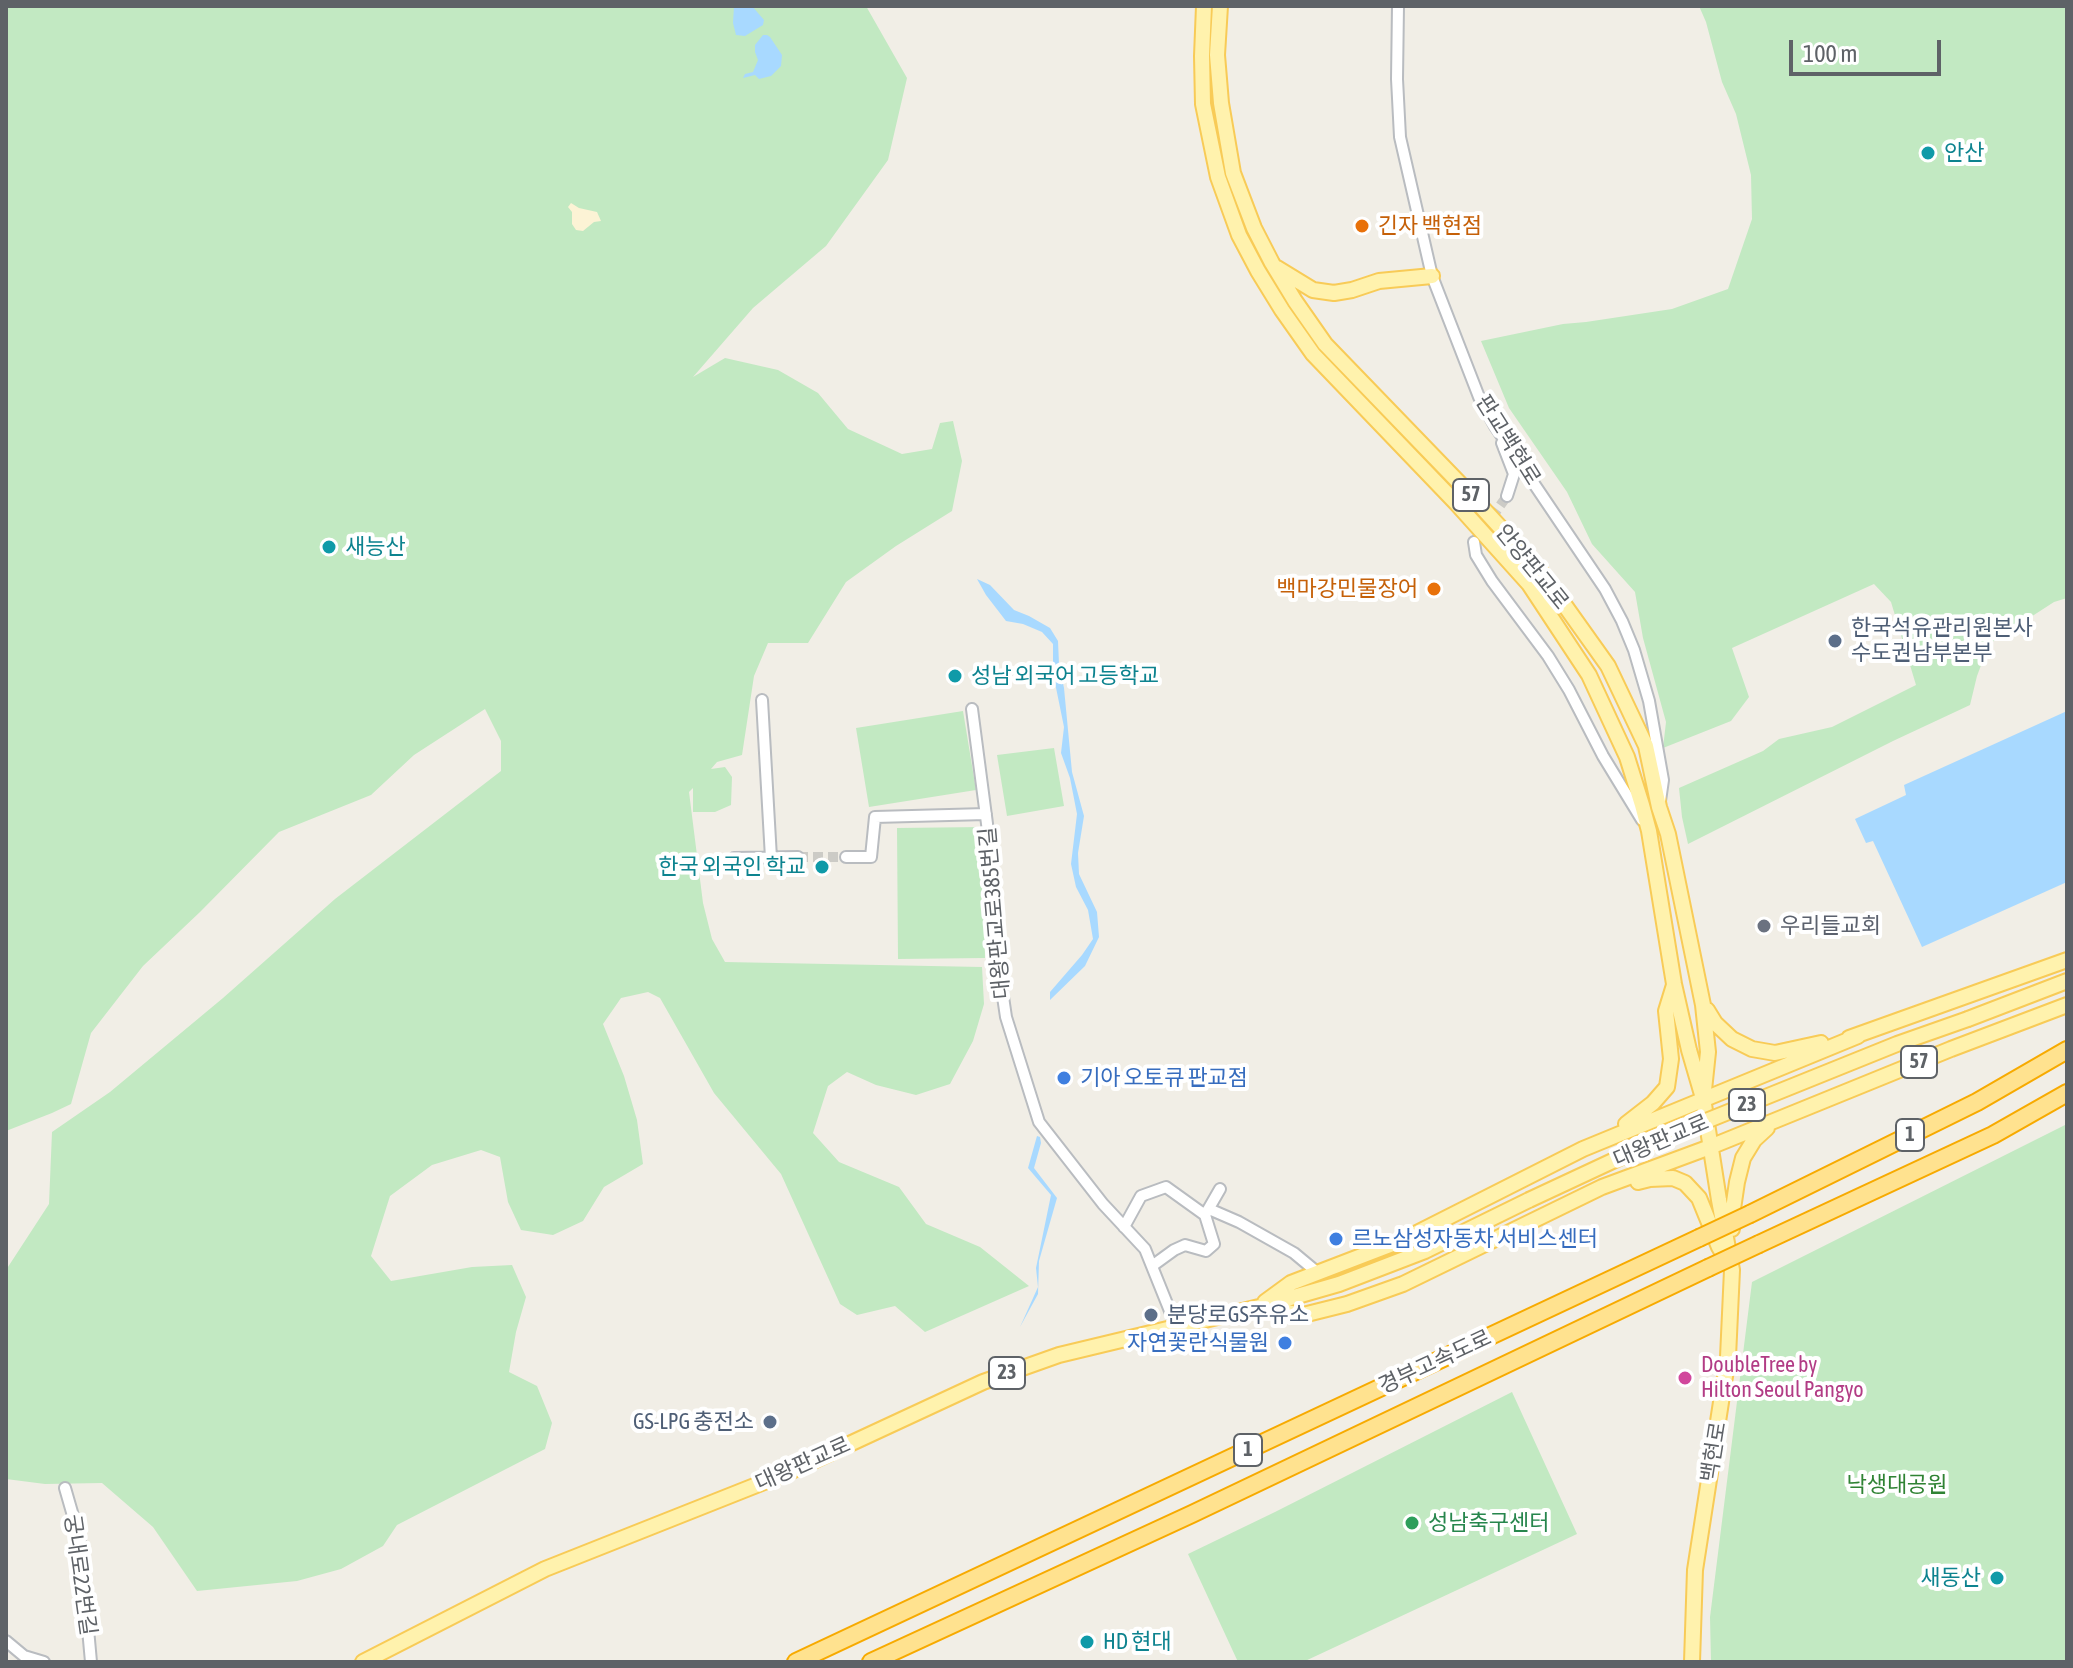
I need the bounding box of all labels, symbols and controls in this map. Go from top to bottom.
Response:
scale bar [1793,24,1945,74]
text: 100 m [1803,40,1857,67]
place label: 안산 [1944,140,1984,166]
marker: 안산 [1919,144,1937,162]
place label: 긴자 백현점 [1378,213,1482,239]
marker: 긴자 백현점 [1353,217,1371,235]
street label: 판교백현로 [1470,390,1546,490]
road number: 57 [1453,479,1489,511]
street label: 안양판교로 [1490,519,1574,615]
place label: 새능산 [345,534,406,560]
marker: 새능산 [320,538,338,556]
place label: 백마강민물장어 [1276,576,1418,602]
marker: 백마강민물장어 [1425,580,1443,598]
place label: 한국석유관리원본사 수도권남부본부 [1851,615,2033,666]
marker: 한국석유관리원본사 수도권남부본부 [1826,632,1844,650]
place label: 성남 외국어 고등학교 [971,663,1159,689]
marker: 성남 외국어 고등학교 [946,667,964,685]
street label: 대왕판교로385번길 [974,826,1016,1000]
place label: 한국 외국인 학교 [658,854,806,880]
marker: 한국 외국인 학교 [813,858,831,876]
place label: 우리들교회 [1780,913,1881,939]
marker: 우리들교회 [1755,917,1773,935]
road number: 57 [1901,1046,1937,1078]
place label: 기아 오토큐 판교점 [1080,1065,1248,1091]
marker: 기아 오토큐 판교점 [1055,1069,1073,1087]
road number: 23 [1729,1089,1765,1121]
street label: 대왕판교로 [1609,1109,1713,1173]
road number: 1 [1896,1119,1924,1151]
place label: 르노삼성자동차 서비스센터 [1352,1226,1598,1252]
marker: 르노삼성자동차 서비스센터 [1327,1230,1345,1248]
place label: 분당로GS주유소 [1167,1302,1309,1328]
marker: 분당로GS주유소 [1142,1306,1160,1324]
street label: 경부고속도로 [1374,1324,1496,1400]
place label: 자연꽃란식물원 [1127,1330,1269,1356]
marker: 자연꽃란식물원 [1276,1334,1294,1352]
place label: DoubleTree by Hilton Seoul Pangyo [1701,1352,1864,1404]
road number: 23 [989,1357,1025,1389]
marker: DoubleTree by Hilton Seoul Pangyo [1676,1369,1694,1387]
place label: GS-LPG 충전소 [633,1409,754,1435]
marker: GS-LPG 충전소 [761,1413,779,1431]
street label: 백현로 [1696,1420,1732,1484]
street label: 대왕판교로 [751,1431,855,1497]
road number: 1 [1234,1434,1262,1466]
park label: 낙생대공원 [1846,1472,1948,1498]
place label: 성남축구센터 [1428,1510,1549,1536]
street label: 궁내로22번길 [58,1513,102,1637]
marker: 성남축구센터 [1403,1514,1421,1532]
place label: 새동산 [1920,1565,1981,1591]
marker: 새동산 [1988,1569,2006,1587]
place label: HD 현대 [1103,1629,1172,1655]
marker: HD 현대 [1078,1633,1096,1651]

